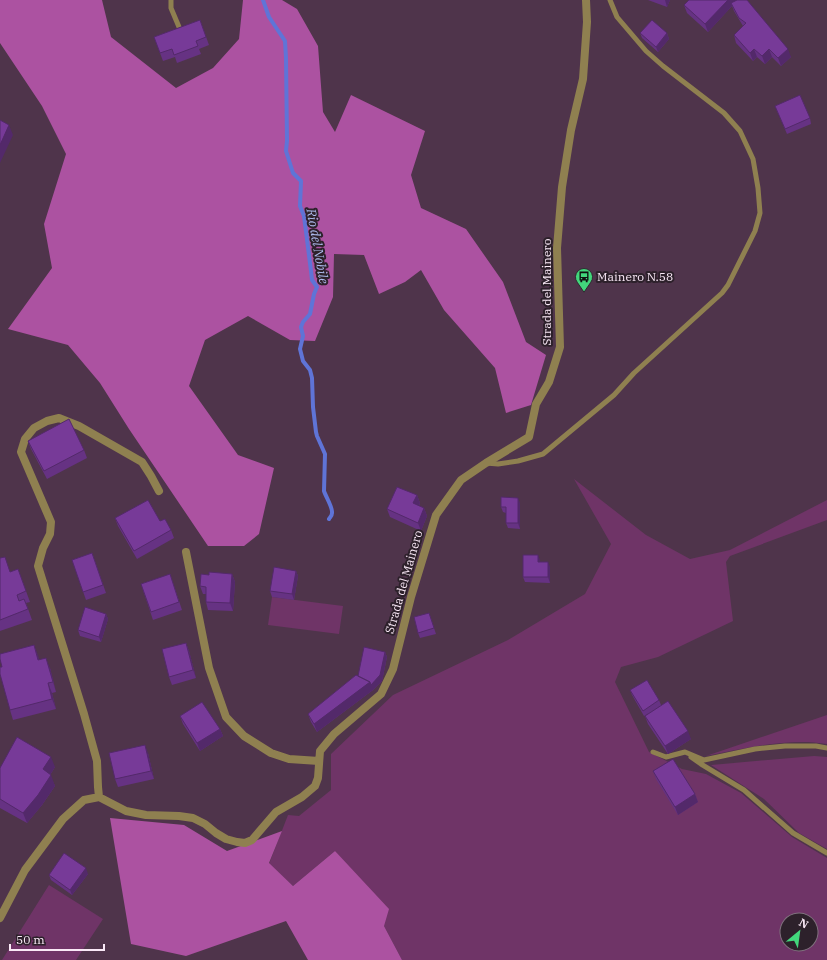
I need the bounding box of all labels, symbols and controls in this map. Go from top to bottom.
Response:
water label: Rio del Nobile [302,206,333,285]
street label: Strada del Mainero [539,238,554,345]
bus stop icon: Mainero N.58 [574,267,594,292]
place label: Mainero N.58 [597,269,673,284]
street label: Strada del Mainero [382,528,426,635]
north arrow [779,912,819,952]
text: N [797,915,811,932]
scale bar [10,926,104,952]
text: 50 m [16,932,45,947]

